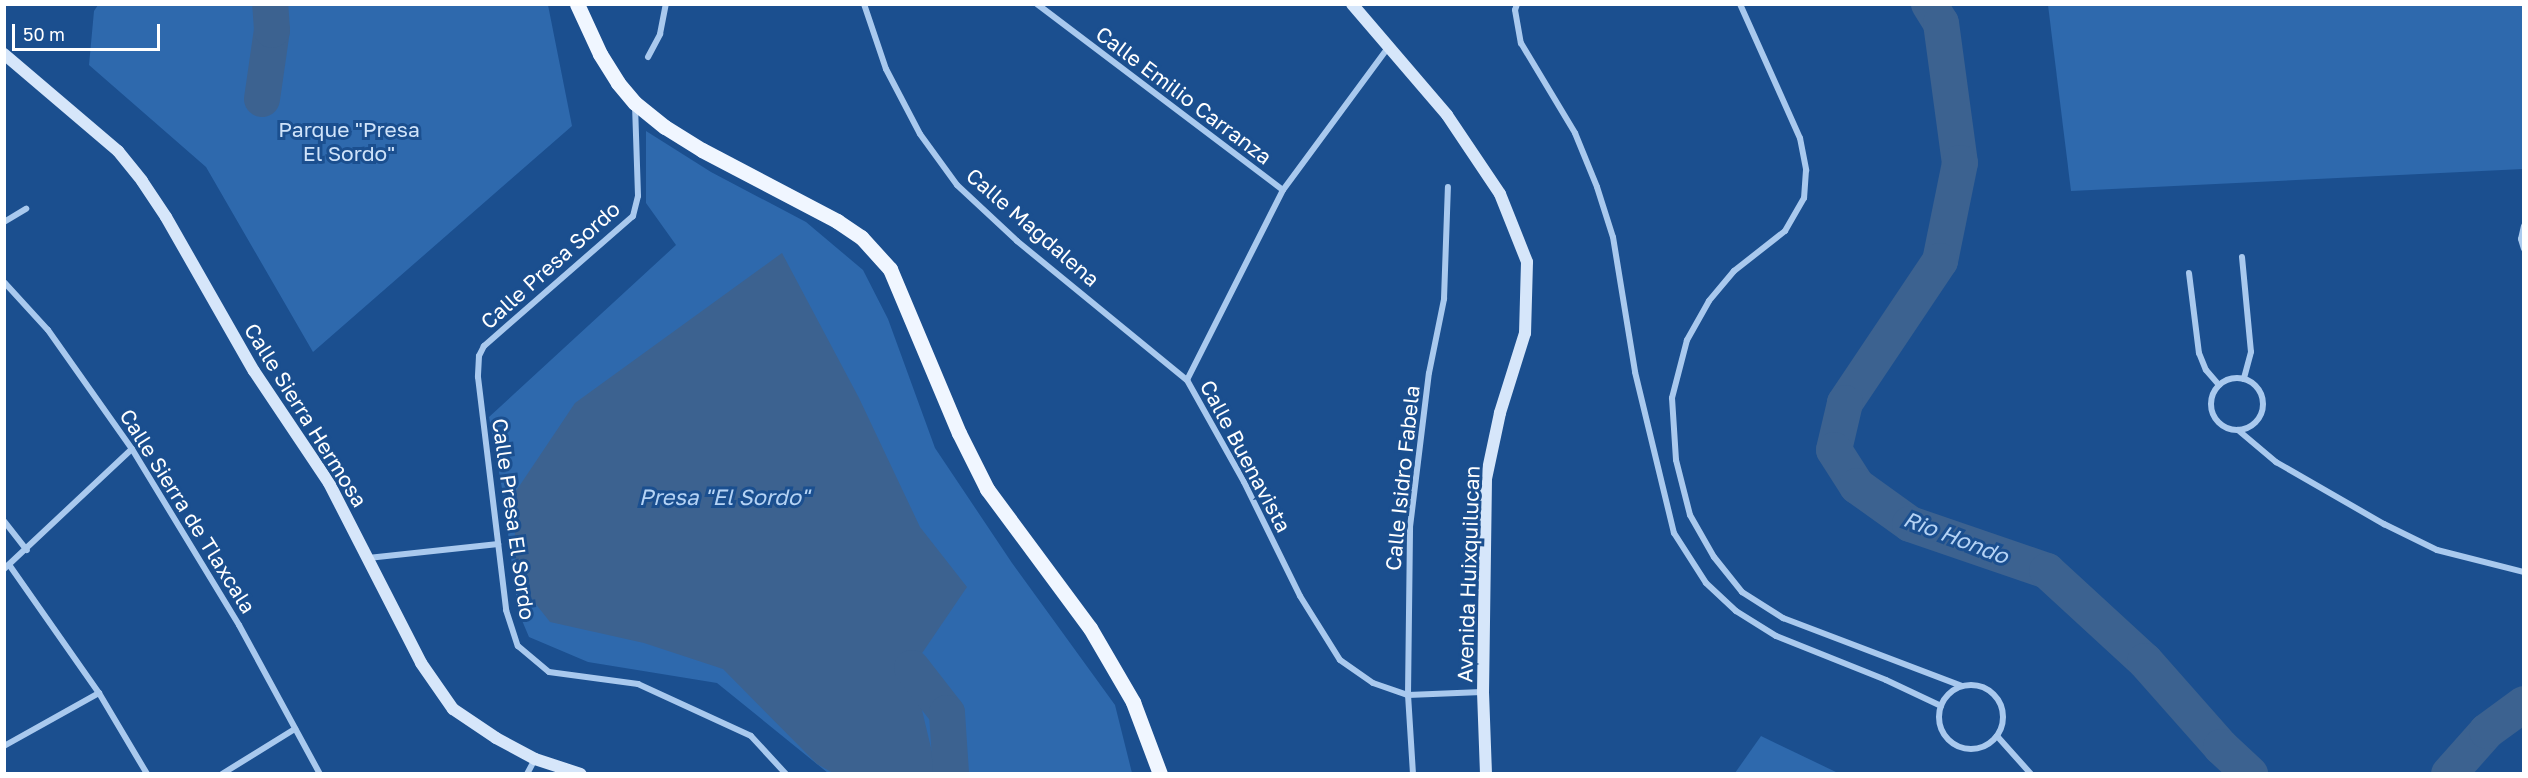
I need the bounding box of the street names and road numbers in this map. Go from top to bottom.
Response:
street label: Calle Emilio Carranza [1091,21,1277,169]
street label: Calle Magdalena [961,162,1105,292]
street label: Calle Presa Sordo [475,196,625,334]
street label: Calle Sierra Hermosa [239,318,373,512]
street label: Calle Buenavista [1195,376,1297,536]
street label: Calle Isidro Fabela [1380,384,1424,572]
street label: Calle Sierra de Tlaxcala [115,404,261,618]
street label: Calle Presa El Sordo [487,417,541,621]
street label: Avenida Huixquilucan [1452,465,1484,683]

